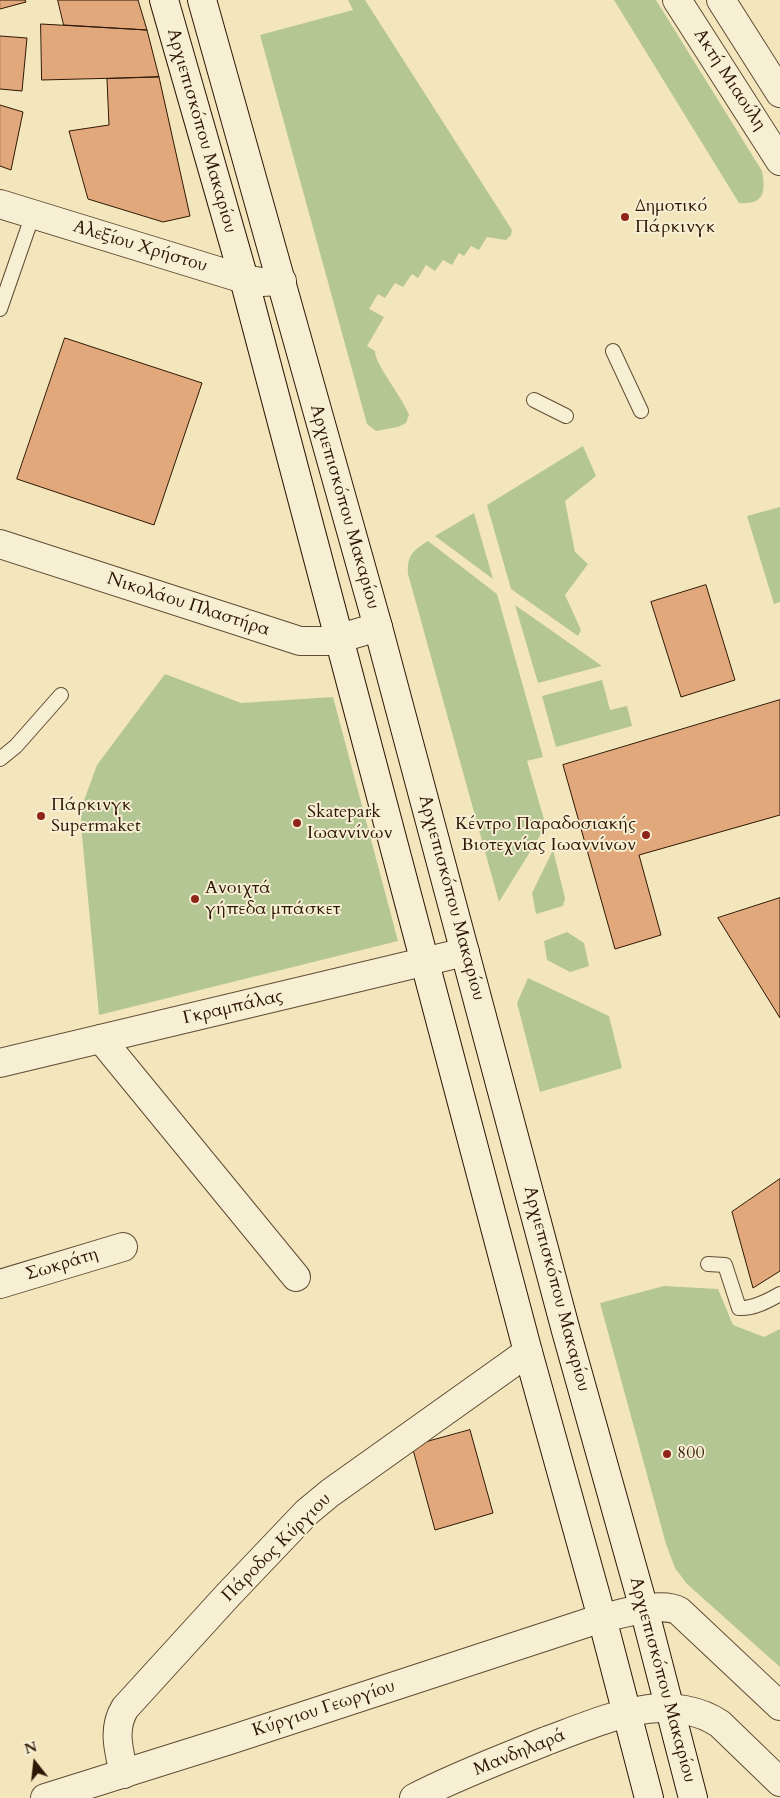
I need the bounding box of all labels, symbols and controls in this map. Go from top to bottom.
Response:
street label: Ακτή Μιαούλη [688,25,770,135]
street label: Αρχιεπισκόπου Μακαρίου [161,26,241,236]
place label: Δημοτικό Πάρκινγκ [635,196,715,238]
marker: Δημοτικό Πάρκινγκ [619,211,631,223]
street label: Αλεξίου Χρήστου [70,216,210,278]
street label: Αρχιεπισκόπου Μακαρίου [304,402,384,612]
street label: Νικολάου Πλαστήρα [104,569,272,641]
street label: Αρχιεπισκόπου Μακαρίου [413,793,489,1003]
place label: Πάρκινγκ Supermaket [51,795,141,838]
place label: Skatepark Ιωαννίνων [307,802,392,844]
marker: Πάρκινγκ Supermaket [35,810,47,822]
place label: Κέντρο Παραδοσιακής Βιοτεχνίας Ιωαννίνων [455,814,636,856]
marker: Skatepark Ιωαννίνων [291,817,303,829]
marker: Κέντρο Παραδοσιακής Βιοτεχνίας Ιωαννίνων [640,829,652,841]
place label: Ανοιχτά γήπεδα μπάσκετ [205,878,340,921]
marker: Ανοιχτά γήπεδα μπάσκετ [189,893,201,905]
street label: Γκραμπάλας [181,986,285,1030]
street label: Αρχιεπισκόπου Μακαρίου [518,1184,594,1394]
street label: Σωκράτη [23,1244,101,1286]
place label: 800 [677,1443,705,1465]
marker: 800 [661,1448,673,1460]
street label: Πάροδος Κύργιου [218,1489,336,1607]
street label: Αρχιεπισκόπου Μακαρίου [624,1575,700,1785]
street label: Κύργιου Γεωργίου [250,1676,398,1742]
street label: Μανδηλαρά [471,1725,569,1781]
text: N [22,1737,39,1759]
north arrow [10,1738,60,1788]

